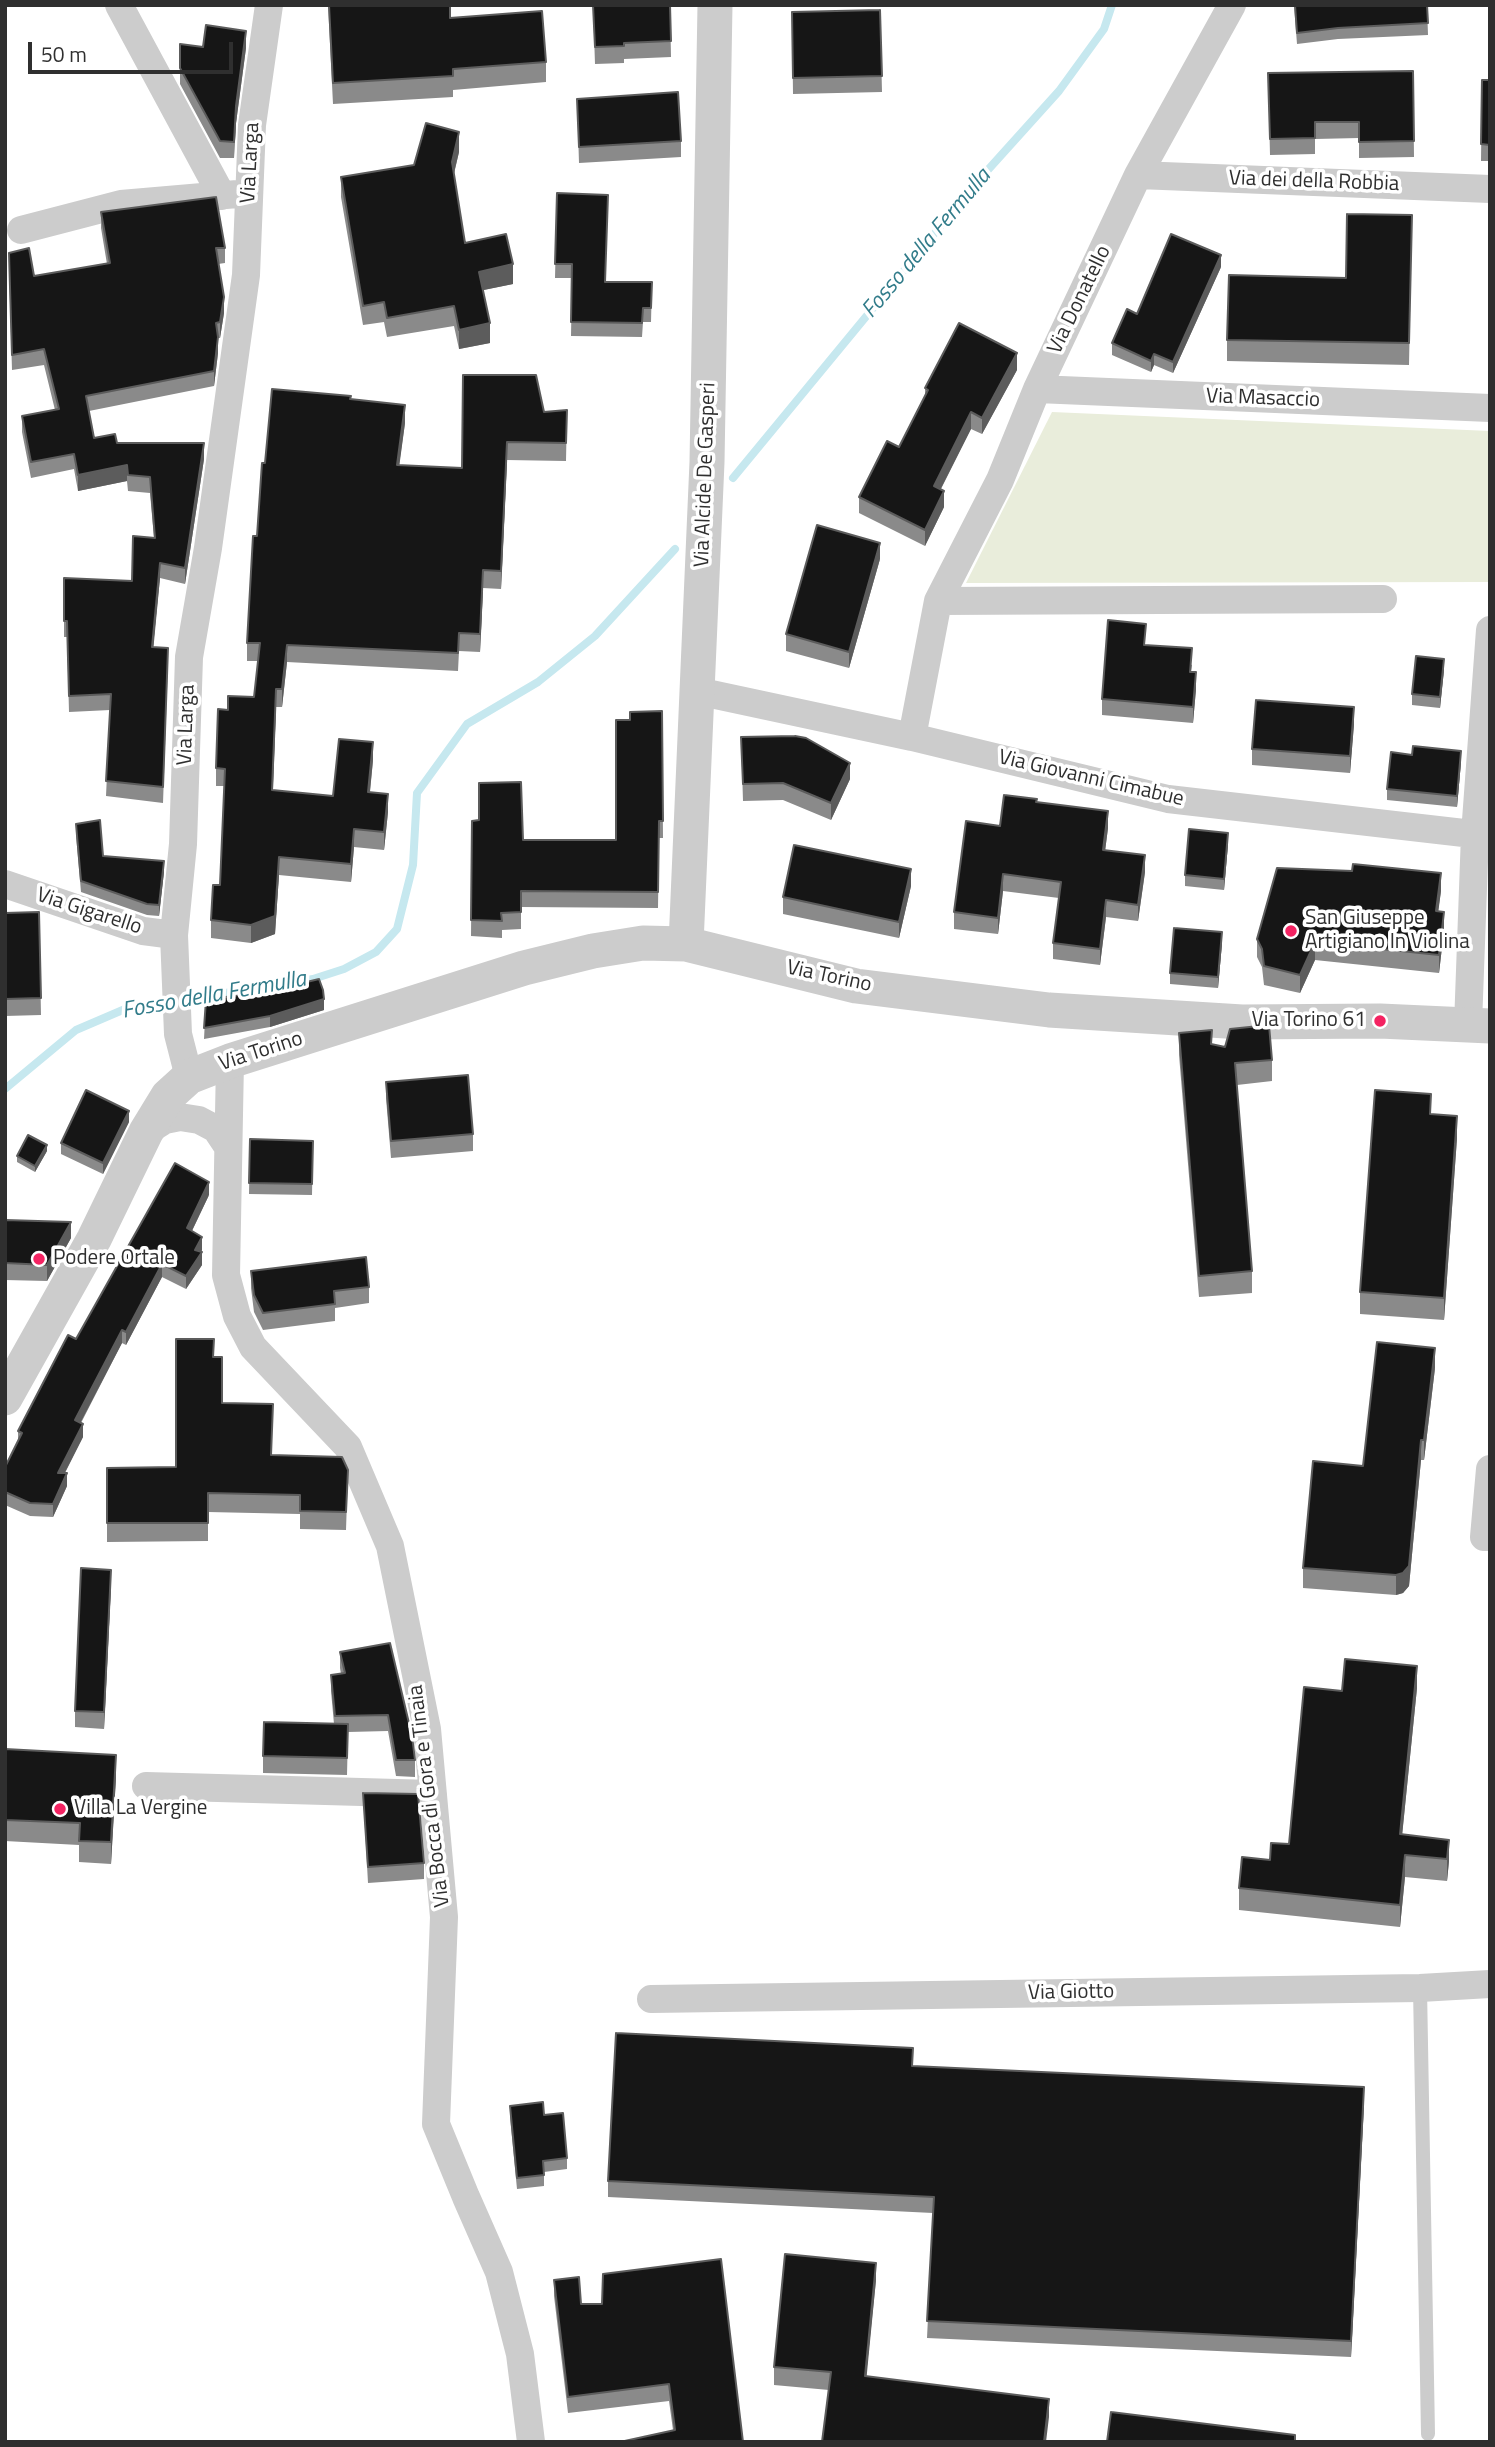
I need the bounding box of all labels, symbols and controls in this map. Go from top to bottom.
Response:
scale bar [32,28,236,72]
text: 50 m [41,38,87,70]
street label: Via Larga [236,122,266,204]
water label: Fosso della Fermulla [857,164,997,324]
street label: Via dei della Robbia [1228,166,1400,198]
street label: Via Donatello [1043,242,1117,358]
street label: Via Alcide De Gasperi [690,382,722,568]
street label: Via Masaccio [1205,384,1321,414]
street label: Via Larga [173,684,201,766]
street label: Via Giovanni Cimabue [996,745,1186,813]
street label: Via Gigarello [33,883,145,941]
place label: San Giuseppe Artigiano In Violina [1305,906,1470,956]
marker: San Giuseppe Artigiano In Violina [1283,923,1299,939]
street label: Via Torino [784,956,874,998]
water label: Fosso della Fermulla [120,966,308,1026]
place label: Via Torino 61 [1251,1008,1366,1034]
marker: Via Torino 61 [1372,1013,1388,1029]
street label: Via Torino [216,1027,306,1077]
place label: Podere Ortale [53,1246,175,1272]
marker: Podere Ortale [31,1251,47,1267]
street label: Via Bocca di Gora e Tinaia [404,1683,456,1909]
place label: Villa La Vergine [74,1796,207,1822]
marker: Villa La Vergine [52,1801,68,1817]
street label: Via Giotto [1028,1980,1114,2006]

